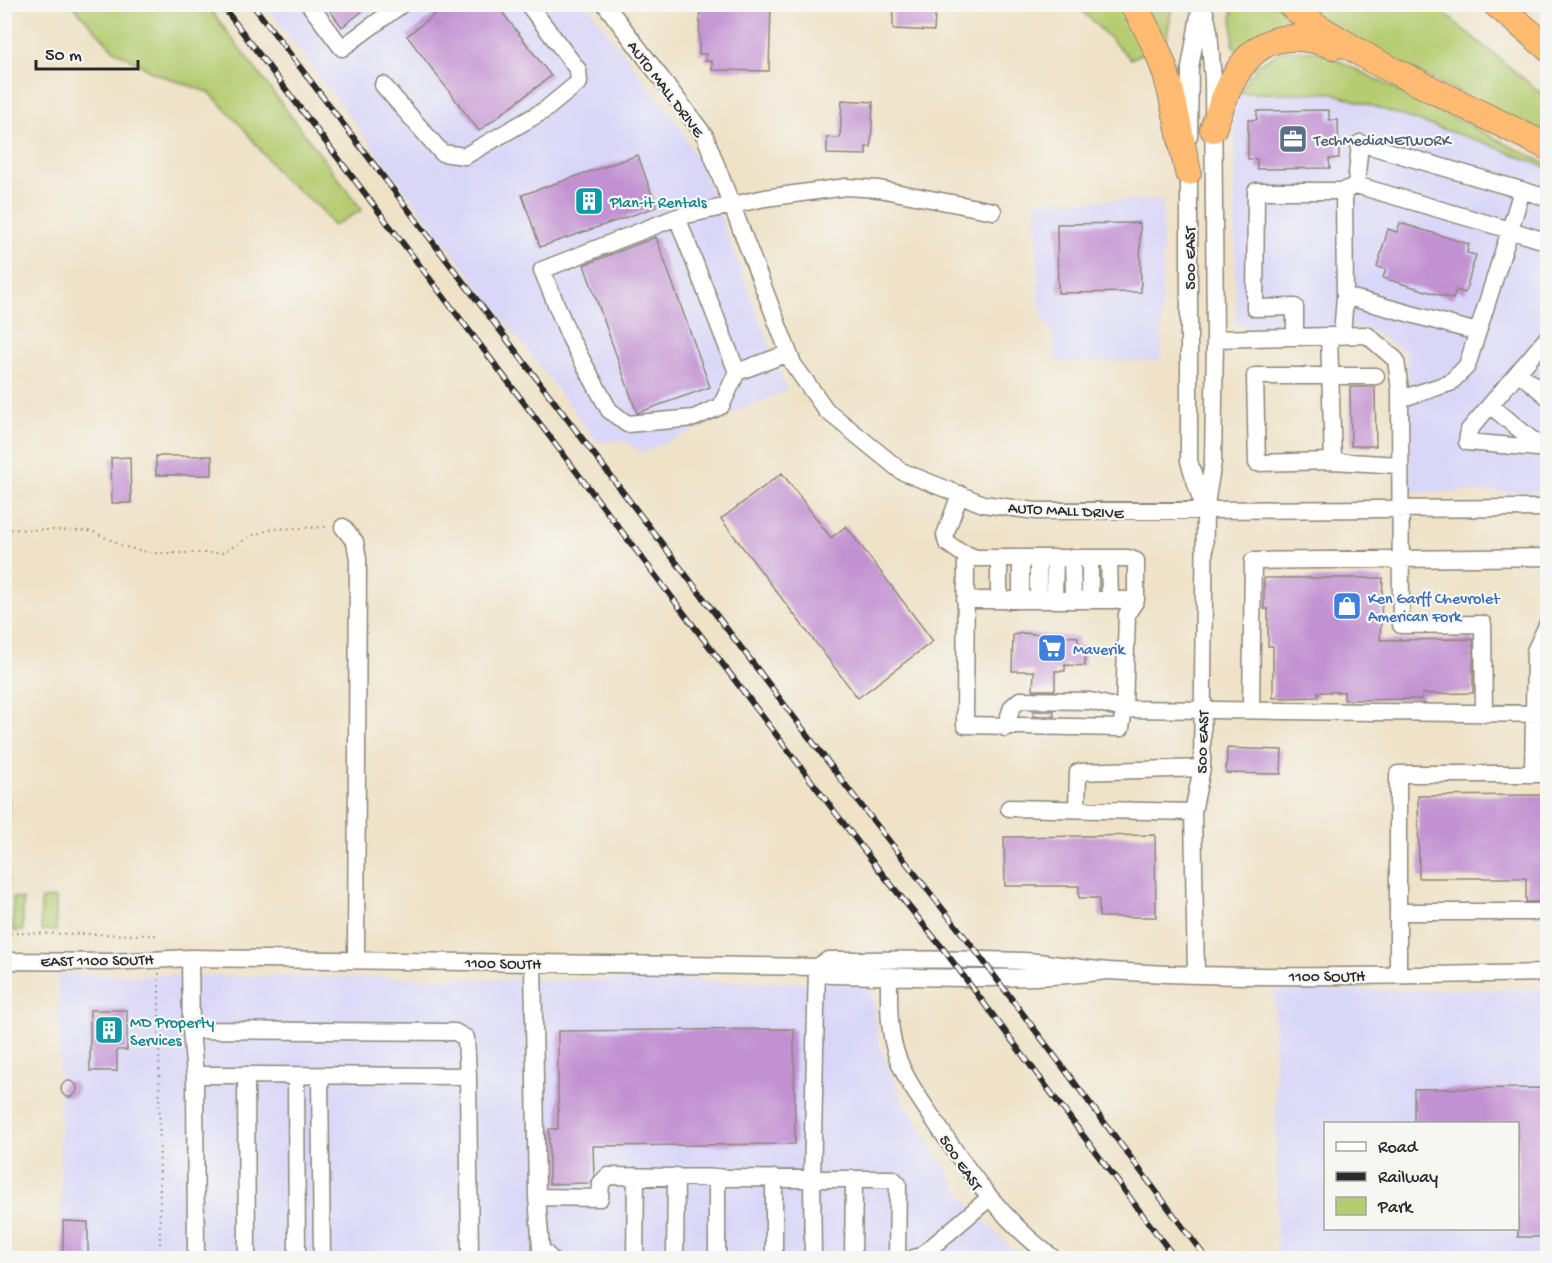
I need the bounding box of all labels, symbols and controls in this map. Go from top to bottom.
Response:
scale bar [36,33,138,71]
street label: AUTO MALL DRIVE [622,38,707,143]
text: 50 m [45,46,82,67]
office icon: TechMediaNETWORK [1277,123,1309,155]
place label: TechMediaNETWORK [1313,133,1453,152]
building icon: Plan-it Rentals [573,185,605,217]
place label: Plan-it Rentals [609,195,708,214]
street label: 500 EAST [1183,225,1202,290]
street label: AUTO MALL DRIVE [1007,500,1125,525]
shop icon: Ken Garff Chevrolet American Fork [1331,590,1363,622]
place label: Ken Garff Chevrolet American Fork [1368,591,1501,628]
supermarket icon: Maverik [1036,632,1068,664]
place label: Maverik [1073,642,1126,661]
street label: 500 EAST [1194,709,1215,774]
street label: EAST 1100 SOUTH [40,952,155,973]
street label: 1100 SOUTH [464,955,542,976]
street label: 1100 SOUTH [1288,969,1366,988]
building icon: MD Property Services [93,1014,125,1046]
place label: MD Property Services [130,1015,214,1052]
legend [1324,1122,1519,1230]
street label: 500 EAST [934,1132,985,1196]
text: Road [1378,1138,1419,1159]
text: Railway [1378,1168,1438,1189]
text: Park [1377,1198,1414,1219]

